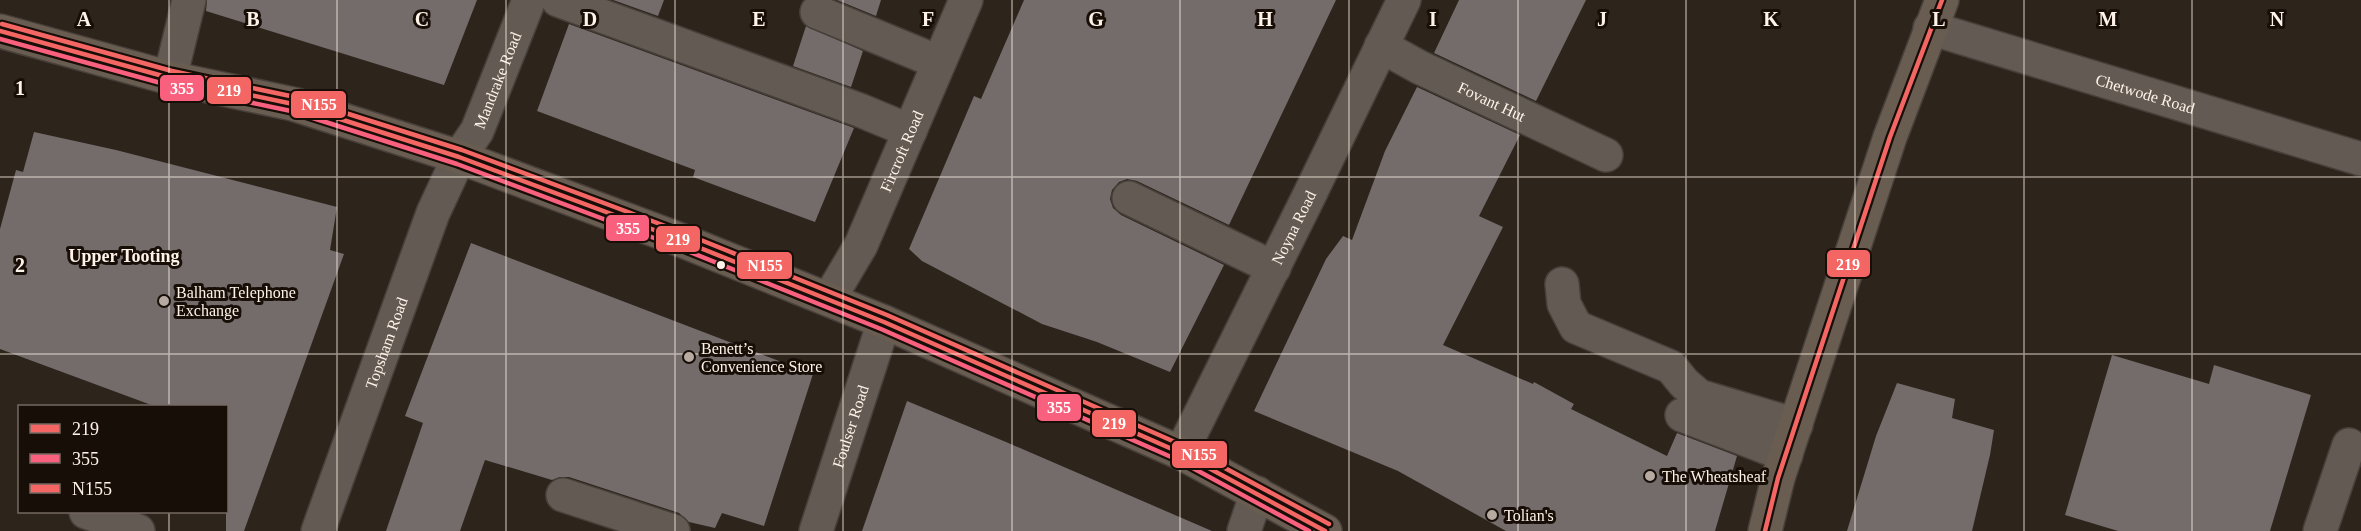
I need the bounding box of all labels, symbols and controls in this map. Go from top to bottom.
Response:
text: A [77,8,92,30]
text: B [246,8,260,30]
text: C [415,8,429,30]
text: D [583,8,597,30]
text: E [752,8,766,30]
text: F [922,8,934,30]
text: G [1088,8,1104,30]
text: H [1257,8,1273,30]
text: I [1429,8,1437,30]
text: J [1597,8,1607,30]
text: K [1763,8,1779,30]
text: L [1932,8,1946,30]
text: M [2099,8,2118,30]
text: N [2270,8,2285,30]
street label: Mandrake Road [471,30,524,131]
street label: Chetwode Road [2094,71,2197,117]
line badge: 355 [159,74,205,102]
line badge: 219 [206,76,252,105]
text: 1 [15,77,25,99]
street label: Fovant Hut [1455,79,1529,125]
text: 355 [170,80,194,97]
text: 219 [217,82,241,99]
line badge: N155 [290,90,347,119]
text: N155 [301,96,337,113]
street label: Fircroft Road [877,108,927,194]
street label: Noyna Road [1268,188,1319,267]
line badge: 355 [605,214,650,242]
text: 355 [616,220,640,237]
line badge: 219 [655,225,701,253]
text: 219 [666,231,690,248]
district label: Upper Tooting [68,246,180,266]
line badge: 219 [1826,249,1871,278]
line badge: N155 [736,251,793,280]
text: 2 [15,254,25,276]
text: 219 [1836,256,1860,273]
text: N155 [747,257,783,274]
unlabelled marker [715,259,727,271]
place label: Balham Telephone Exchange [176,284,296,320]
marker: Balham Telephone Exchange [157,294,171,308]
street label: Topsham Road [362,295,411,391]
place label: Benett’s Convenience Store [701,340,822,375]
marker: Benett’s Convenience Store [682,350,696,364]
street label: Foulser Road [829,383,872,470]
line badge: 355 [1036,393,1082,422]
text: 355 [1047,399,1071,416]
legend [18,405,228,513]
line badge: 219 [1091,409,1137,438]
text: 219 [1102,415,1126,432]
text: 219 [72,419,99,439]
line badge: N155 [1171,440,1228,469]
text: N155 [1181,446,1217,463]
text: 355 [72,449,99,469]
place label: The Wheatsheaf [1662,468,1767,485]
marker: The Wheatsheaf [1643,469,1657,483]
text: N155 [72,479,112,499]
place label: Tolian's [1504,507,1554,524]
marker: Tolian's [1485,508,1499,522]

